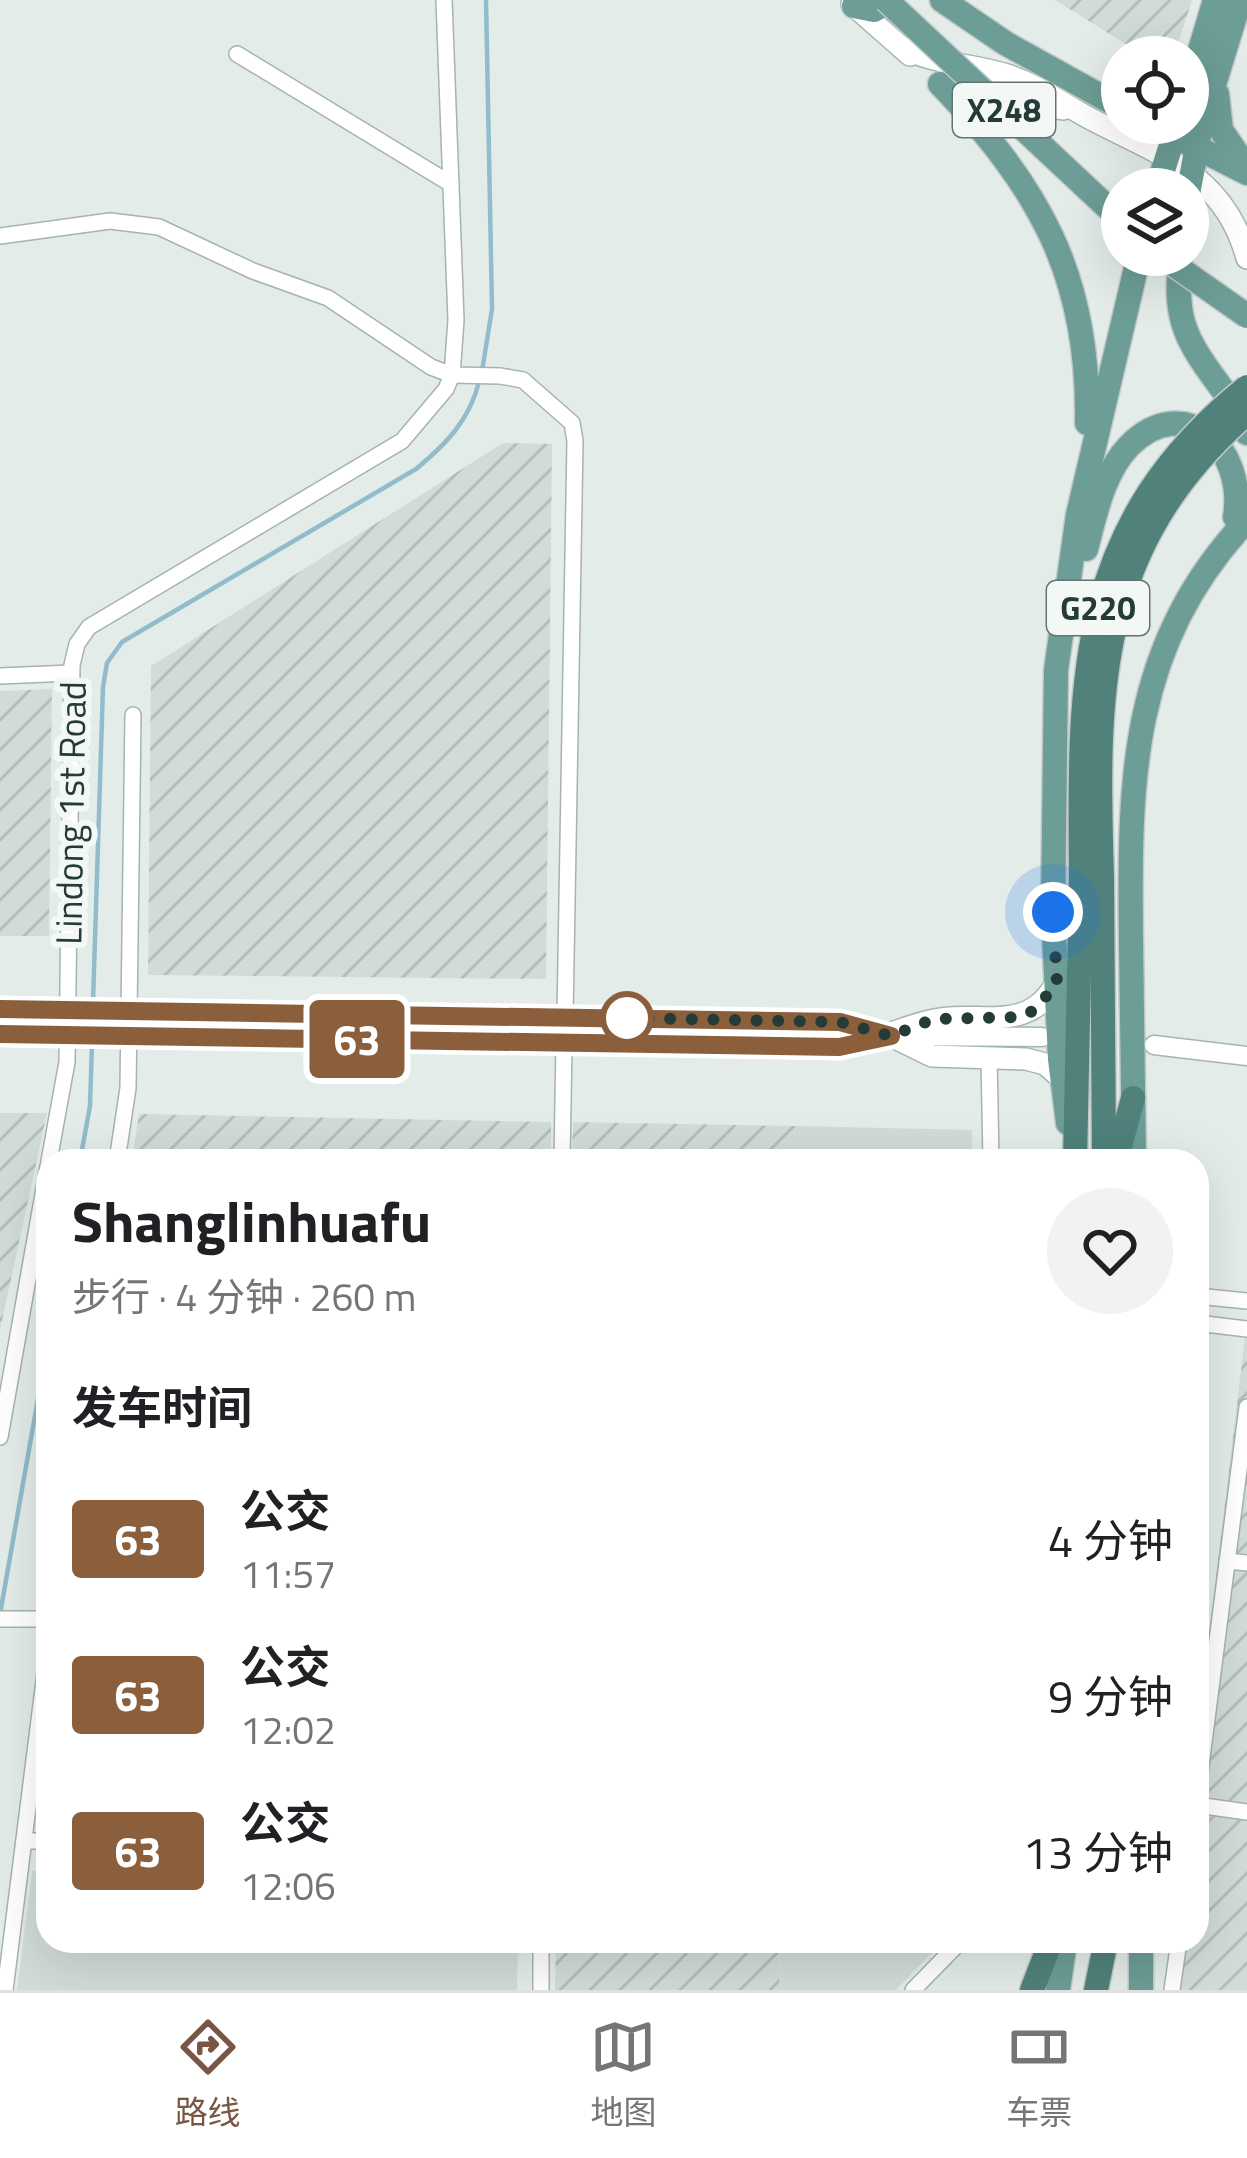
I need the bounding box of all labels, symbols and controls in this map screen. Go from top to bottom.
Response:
map controls [1101,36,1209,276]
button: locate [1101,36,1209,144]
road number: X248 [953,83,1055,137]
button: layers [1101,168,1209,276]
road number: G220 [1047,581,1149,635]
street label: Lindong 1st Road [40,681,100,945]
your location [1023,882,1083,942]
unlabelled marker [602,993,652,1043]
line badge: 63 [303,1000,411,1078]
text: 63 [333,1007,381,1071]
text: Shanglinhuafu [72,1177,431,1264]
button: heart [1047,1188,1173,1314]
text: 步行 · 4 分钟 · 260 m [72,1267,416,1326]
text: 发车时间 [72,1373,252,1441]
text: 公交 [240,1476,330,1544]
text: 4 分钟 [1048,1506,1173,1574]
text: 63 [114,1507,162,1571]
text: 11:57 [240,1544,336,1603]
text: 公交 [240,1632,330,1700]
text: 9 分钟 [1048,1662,1173,1730]
text: 63 [114,1663,162,1727]
text: 12:02 [240,1700,336,1759]
text: 公交 [240,1788,330,1856]
text: 13 分钟 [1023,1818,1173,1886]
text: 63 [114,1819,162,1883]
text: 12:06 [240,1856,336,1915]
tab: 路线 [175,2014,241,2137]
tab: 地图 [590,2014,656,2137]
tab: 车票 [1006,2014,1072,2137]

